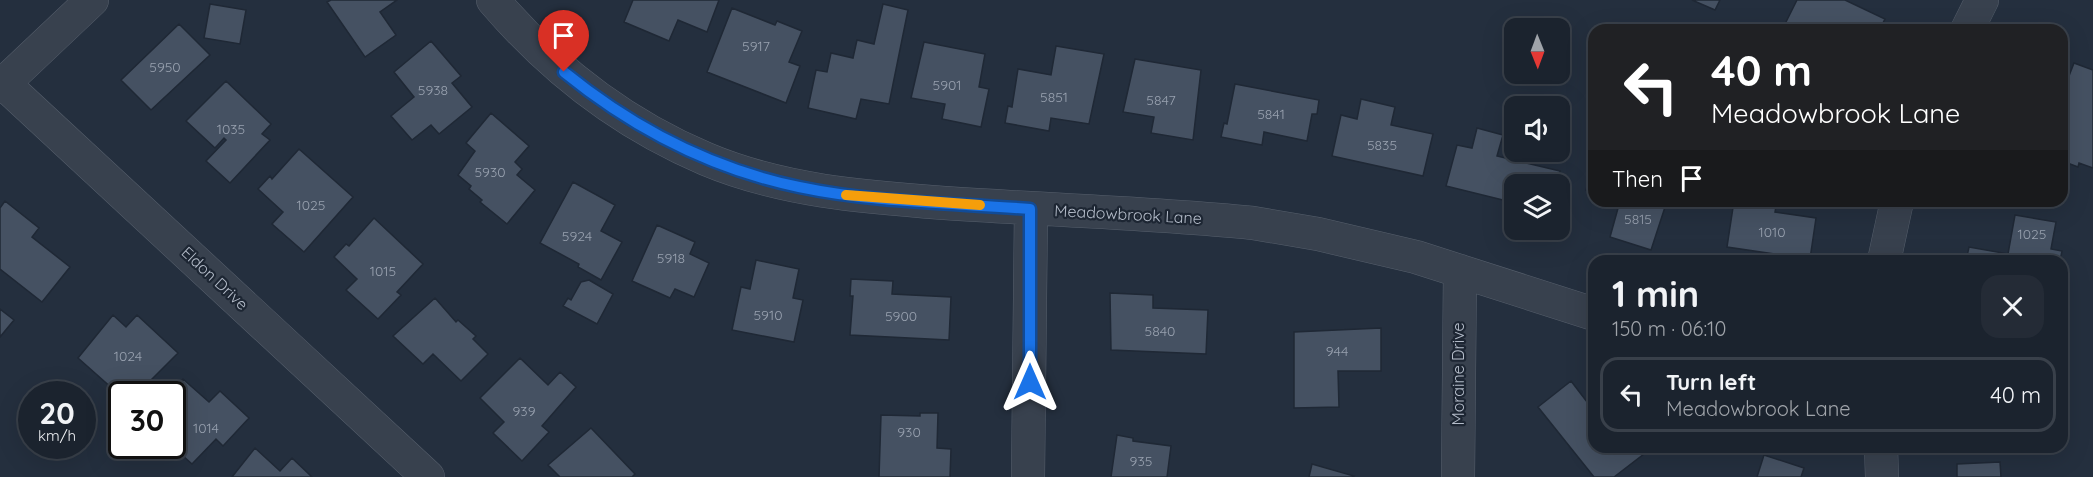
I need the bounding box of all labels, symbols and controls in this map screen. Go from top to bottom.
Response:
pin [538,10,589,72]
north arrow [1504,18,1570,84]
map controls [1504,18,1570,240]
icon: arrive [547,19,580,52]
house number: 5917 [742,37,770,55]
text: 40 m [1711,44,1812,97]
icon: left [1612,48,1690,126]
house number: 5950 [149,58,181,76]
house number: 5901 [933,76,961,94]
house number: 5938 [418,81,448,99]
house number: 5851 [1040,88,1068,106]
house number: 5847 [1146,91,1176,109]
button: sound [1504,96,1570,162]
text: Meadowbrook Lane [1711,96,1960,130]
house number: 5841 [1257,105,1285,123]
house number: 1035 [217,120,245,138]
house number: 5835 [1367,136,1397,154]
icon: arrive [1675,162,1708,195]
house number: 5930 [474,163,506,181]
text: Then [1612,165,1663,193]
button: layers [1504,174,1570,240]
house number: 1025 [297,196,325,214]
street label: Meadowbrook Lane [1054,200,1202,228]
house number: 5815 [1624,210,1652,228]
house number: 1010 [1758,223,1786,241]
house number: 1025 [2018,225,2046,243]
house number: 5924 [562,227,592,245]
street label: Eldon Drive [177,242,253,314]
house number: 5918 [657,249,685,267]
house number: 1015 [370,262,396,280]
text: 1 min [1612,271,1699,316]
button: close [1981,275,2044,338]
house number: 5910 [753,306,783,324]
house number: 5900 [885,307,917,325]
text: 150 m · 06:10 [1612,316,1726,341]
house number: 5840 [1145,322,1175,340]
street label: Moraine Drive [1448,322,1468,426]
house number: 944 [1326,342,1348,360]
house number: 1024 [114,347,142,365]
position arrow [998,350,1062,414]
text: Turn left [1666,368,1756,396]
icon: left [1615,378,1648,411]
speed limit sign: 30 [108,381,186,459]
text: 40 m [1990,381,2041,409]
text: 20 [39,394,75,432]
text: Meadowbrook Lane [1666,396,1851,421]
house number: 939 [513,402,536,420]
house number: 1014 [193,419,219,437]
house number: 930 [897,423,921,441]
text: km/h [38,426,76,445]
house number: 935 [1130,452,1152,470]

